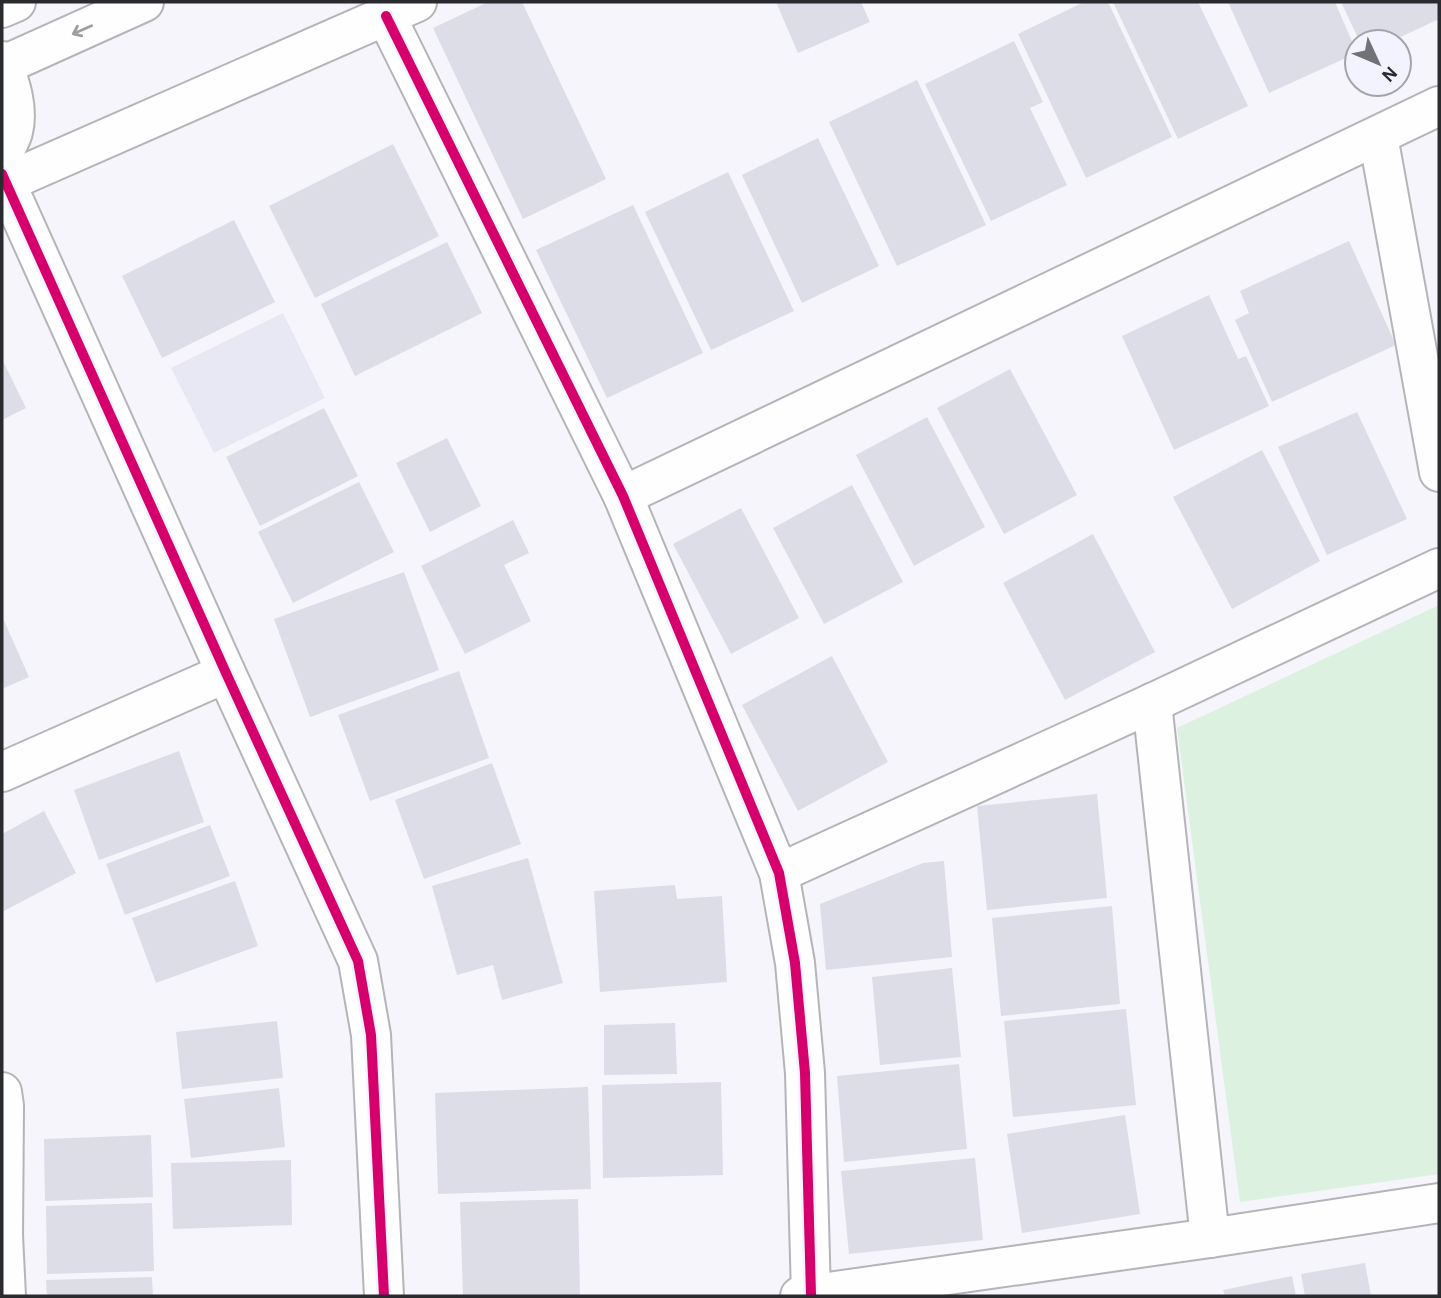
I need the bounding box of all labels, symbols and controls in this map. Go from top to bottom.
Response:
one-way arrow [71,24,93,37]
north arrow [1343,28,1413,98]
text: N [1378,62,1401,85]

